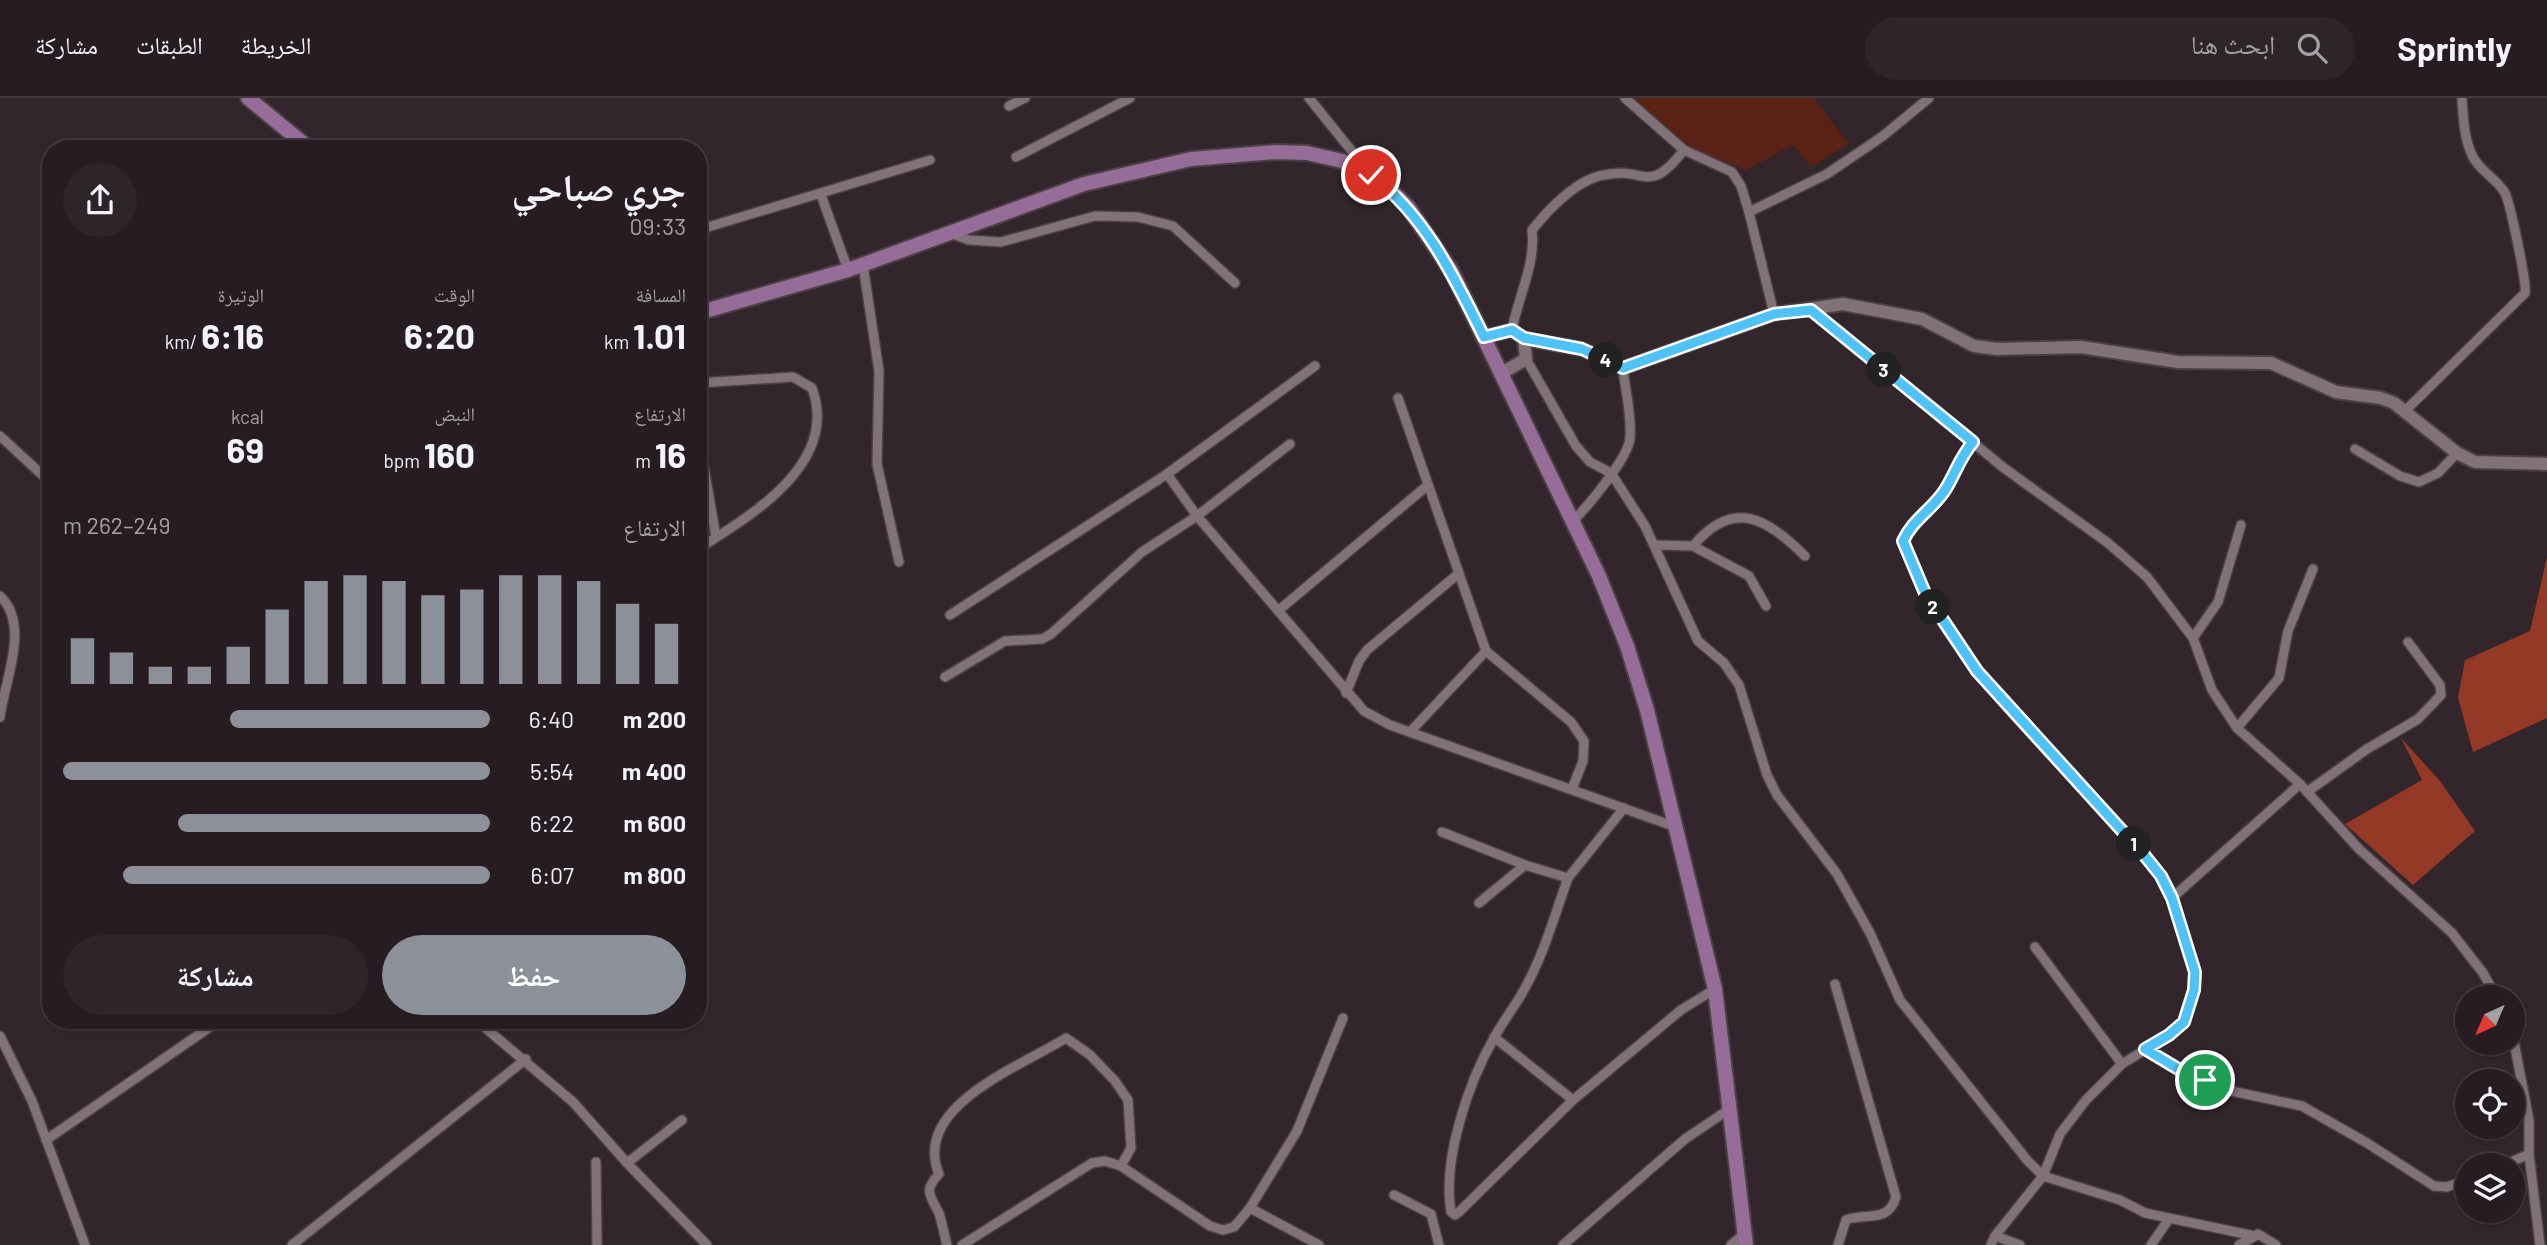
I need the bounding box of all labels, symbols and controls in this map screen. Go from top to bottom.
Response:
search box [1865,17,2355,80]
text: ابحث هنا [2191,28,2275,59]
text: Sprintly [2397,28,2512,68]
icon: search [2293,29,2331,67]
text: مشاركة [35,30,98,59]
text: الطبقات [136,30,203,59]
text: الخريطة [241,30,311,59]
pin [1341,145,1401,205]
icon: check [1352,156,1390,194]
button: share [63,163,137,237]
text: جري صباحي [511,163,686,209]
text: 09:33 [630,212,686,240]
text: الوتيرة [218,283,264,306]
text: الوقت [434,283,475,306]
text: المسافة [636,283,686,306]
text: 6:16 [201,314,264,356]
text: 6:20 [404,314,475,356]
text: 1.01 [633,314,686,356]
text: /km [165,330,201,353]
text: km [604,330,633,353]
pin: 4 [1588,342,1624,378]
text: 4 [1600,348,1611,371]
pin: 3 [1867,352,1902,388]
text: 3 [1878,358,1889,381]
text: النبض [434,402,475,425]
text: الارتفاع [634,402,686,425]
text: kcal [231,405,264,428]
text: 69 [227,428,264,470]
text: 160 [424,433,475,475]
text: 16 [655,433,686,475]
text: bpm [383,449,424,472]
text: m [635,449,655,472]
text: 249–262 m [63,511,171,539]
text: الارتفاع [623,513,686,541]
pin: 2 [1916,589,1951,624]
text: 2 [1927,595,1938,618]
text: 6:40 [529,705,574,733]
text: 200 m [623,705,686,733]
text: 5:54 [530,757,574,785]
text: 400 m [622,757,686,785]
text: 6:22 [530,809,574,837]
text: 600 m [624,809,686,837]
pin: 1 [2116,826,2152,862]
text: 1 [2130,832,2137,855]
text: 6:07 [530,861,574,889]
text: 800 m [624,861,686,889]
button: مشاركة [63,935,368,1015]
button: حفظ [382,935,686,1015]
north arrow [2455,985,2525,1055]
map controls [2455,985,2525,1223]
pin [2175,1050,2235,1110]
icon: arrive [2186,1061,2224,1099]
button: locate [2455,1069,2525,1139]
button: layers [2455,1153,2525,1223]

